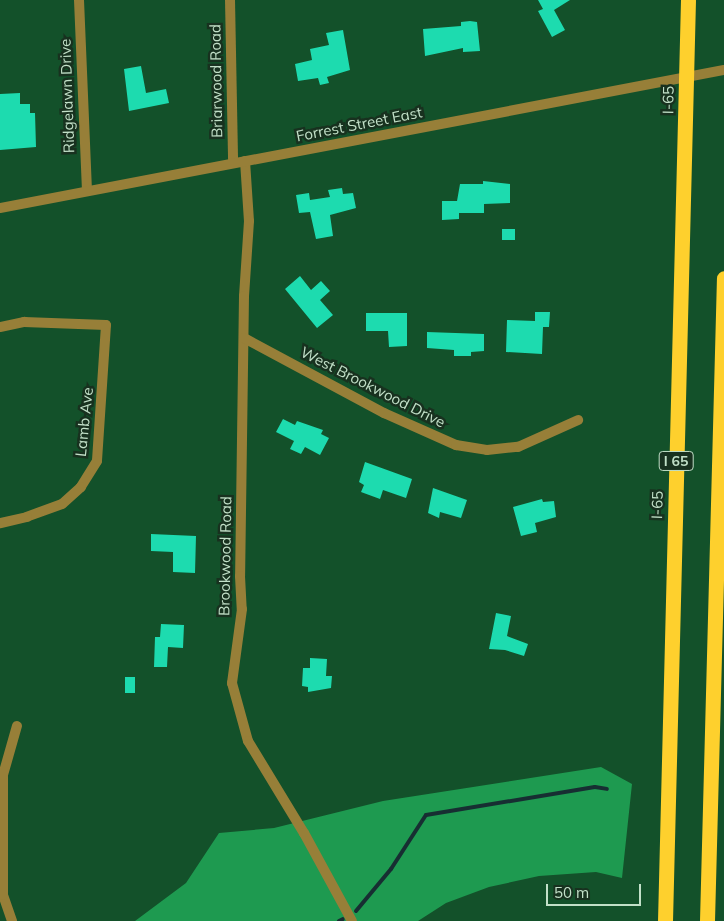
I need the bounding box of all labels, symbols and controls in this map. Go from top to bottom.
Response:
street label: Briarwood Road [206,24,226,138]
street label: Ridgelawn Drive [56,38,78,154]
street label: I-65 [659,86,677,114]
street label: Forrest Street East [295,103,423,145]
street label: West Brookwood Drive [298,343,448,431]
street label: Lamb Ave [71,386,97,458]
road number: I 65 [658,450,694,472]
street label: I-65 [648,491,666,519]
street label: Brookwood Road [215,496,235,616]
scale bar [549,874,644,906]
text: 50 m [554,883,589,902]

